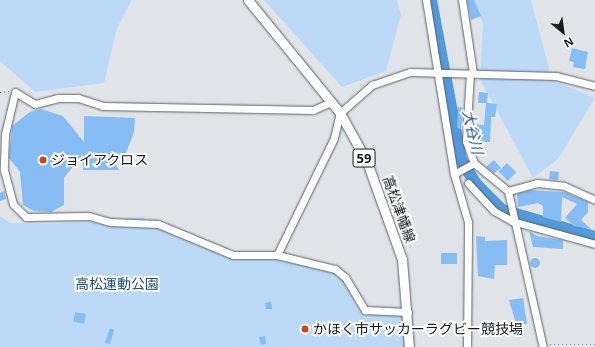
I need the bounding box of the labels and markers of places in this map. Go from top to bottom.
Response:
place label: ジョイアクロス [51,152,149,168]
marker: ジョイアクロス [38,155,48,165]
place label: かほく市サッカーラグビー競技場 [313,321,523,337]
marker: かほく市サッカーラグビー競技場 [300,324,310,334]

